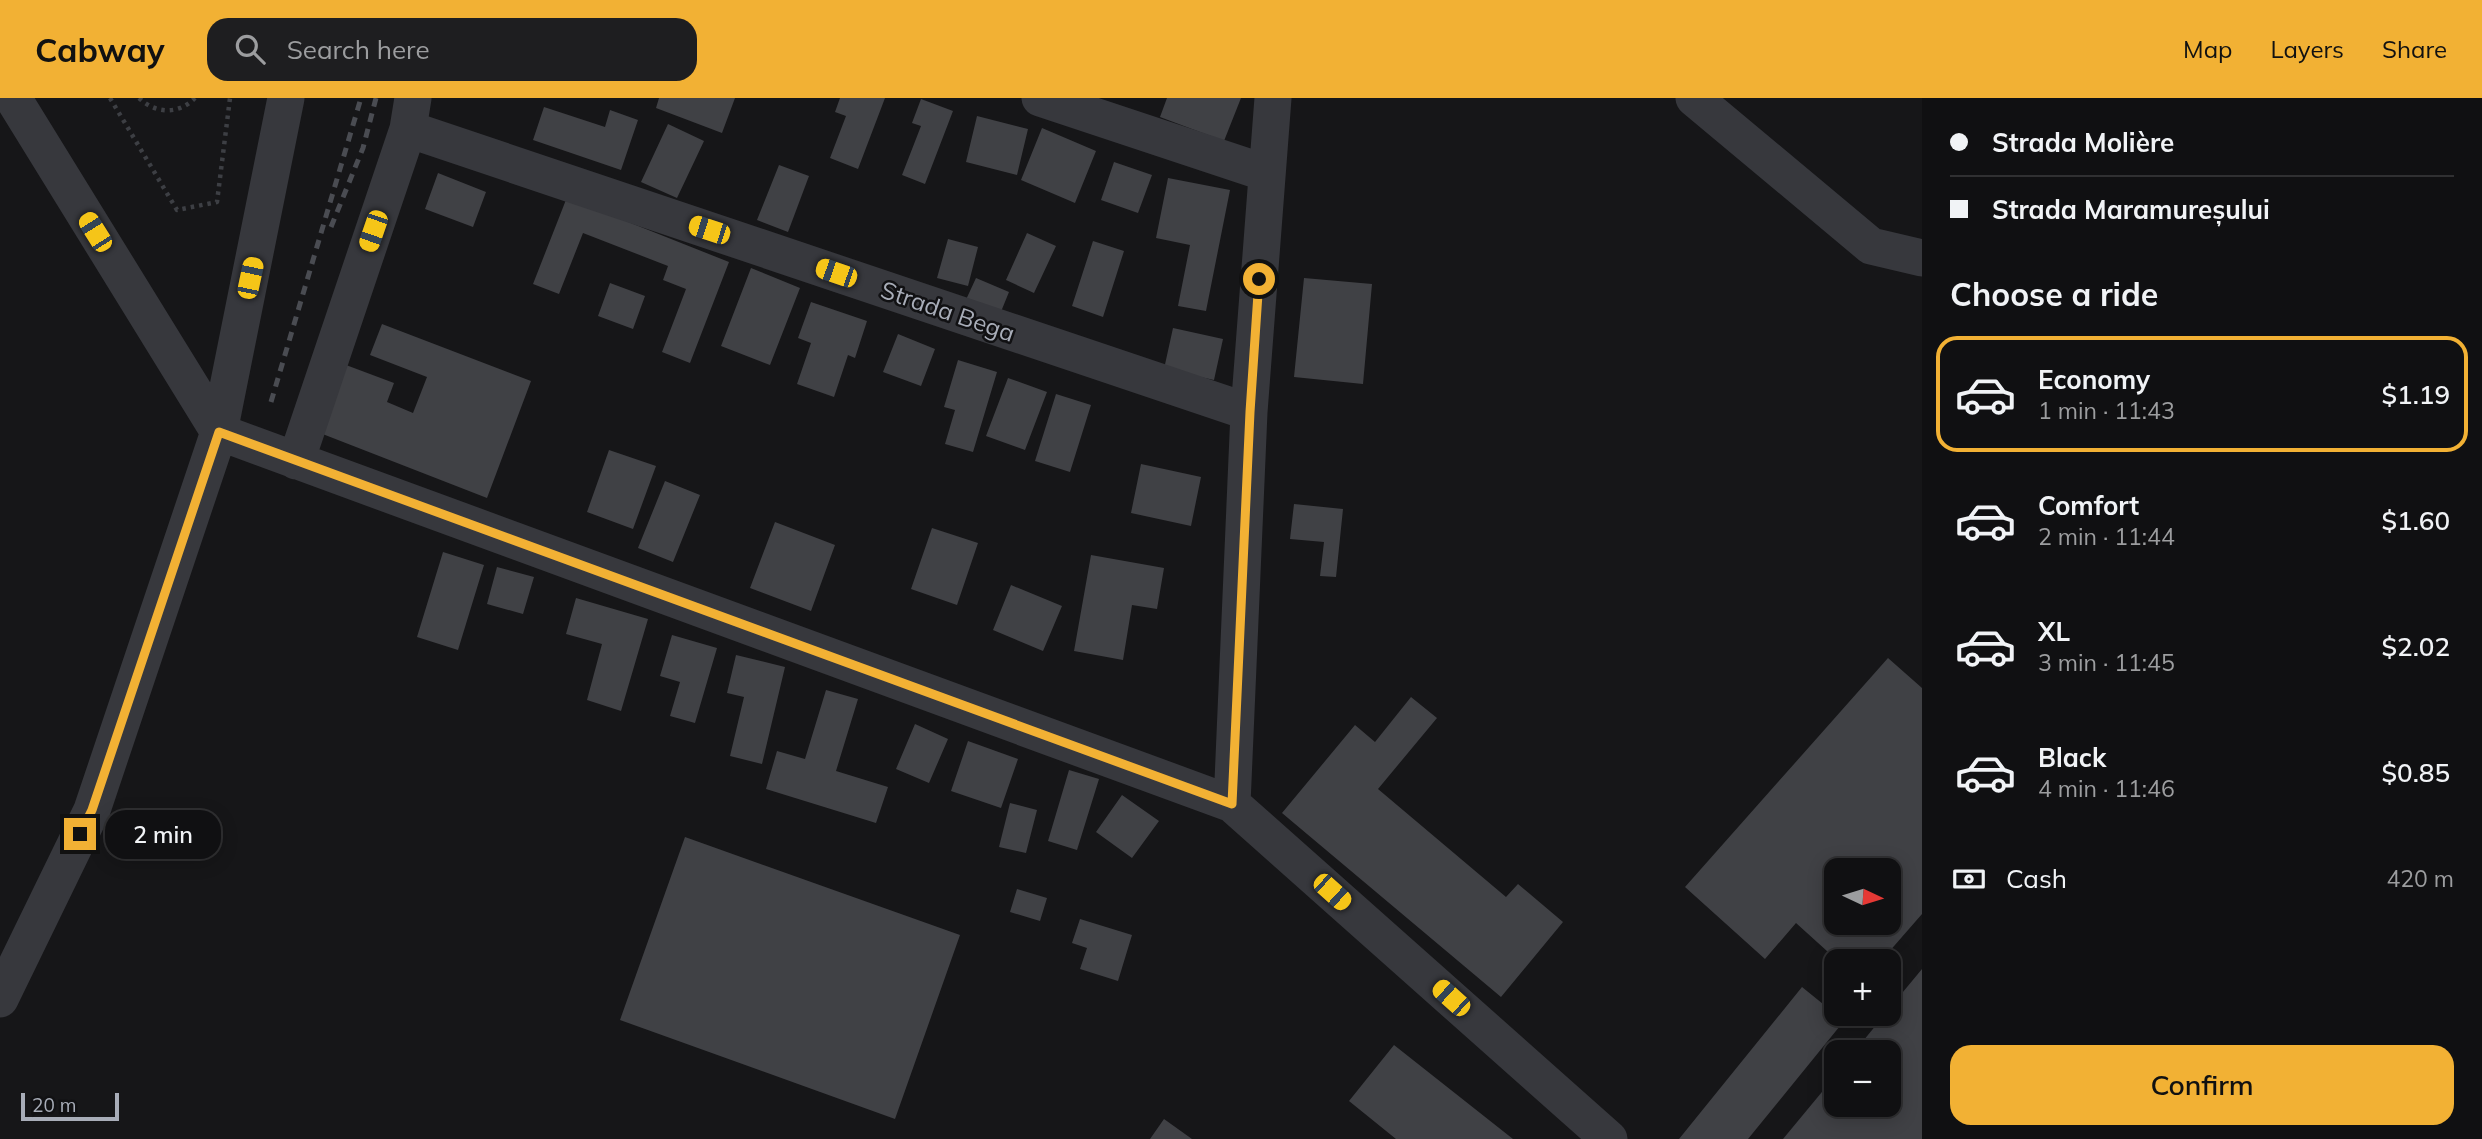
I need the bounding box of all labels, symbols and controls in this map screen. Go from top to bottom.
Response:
search box [207,18,697,81]
text: Cabway [35,29,165,70]
icon: search [231,30,269,68]
text: Search here [287,33,430,66]
text: Map [2183,34,2232,64]
text: Layers [2270,34,2344,64]
text: Share [2382,34,2447,64]
text: Strada Molière [1992,126,2174,159]
text: Strada Maramureșului [1992,193,2270,226]
car [357,208,390,254]
car [75,209,116,255]
car [686,214,733,246]
car [236,255,265,301]
car [813,256,860,290]
route start [1243,263,1275,295]
street label: Strada Bega [877,274,1019,348]
text: Choose a ride [1950,274,2158,314]
icon: car [1954,363,2017,426]
text: Economy [2038,363,2150,396]
text: $1.19 [2381,378,2450,411]
text: 1 min · 11:43 [2038,396,2175,425]
icon: car [1954,489,2017,552]
text: Comfort [2038,489,2139,522]
text: $1.60 [2381,504,2450,537]
text: 2 min · 11:44 [2038,522,2175,551]
icon: car [1954,615,2017,678]
text: XL [2038,615,2070,648]
text: $2.02 [2381,630,2450,663]
text: 3 min · 11:45 [2038,648,2175,677]
icon: car [1954,741,2017,804]
text: Black [2038,741,2106,774]
text: $0.85 [2381,756,2450,789]
text: 4 min · 11:46 [2038,774,2175,803]
callout: 2 min [104,810,220,858]
route end [64,818,96,850]
text: 2 min [133,820,193,849]
north arrow [1824,858,1900,934]
map controls [1824,858,1901,1117]
icon: cash [1950,860,1988,898]
text: Cash [2006,862,2067,895]
text: 420 m [2386,864,2454,893]
car [1310,870,1355,914]
button: + [1824,949,1901,1026]
car [1429,976,1474,1020]
button: − [1824,1040,1901,1117]
button: Confirm [1950,1045,2454,1125]
scale bar [21,1090,119,1122]
text: 20 m [32,1093,76,1117]

